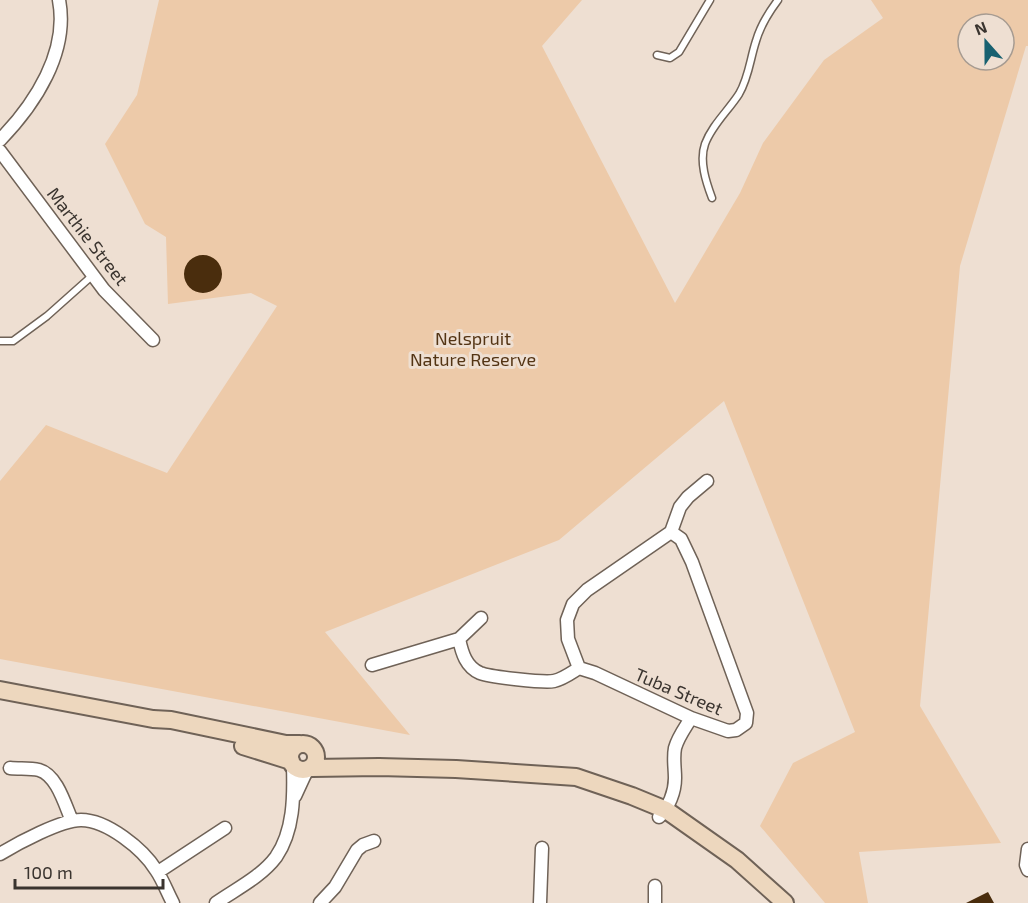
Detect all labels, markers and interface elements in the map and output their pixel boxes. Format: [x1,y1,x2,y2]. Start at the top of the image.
north arrow [956,12,1016,72]
text: N [972,17,989,38]
street label: Marthie Street [43,183,133,290]
park label: Nelspruit Nature Reserve [410,327,536,370]
street label: Tuba Street [632,663,726,719]
scale bar [15,852,164,890]
text: 100 m [24,861,73,883]

